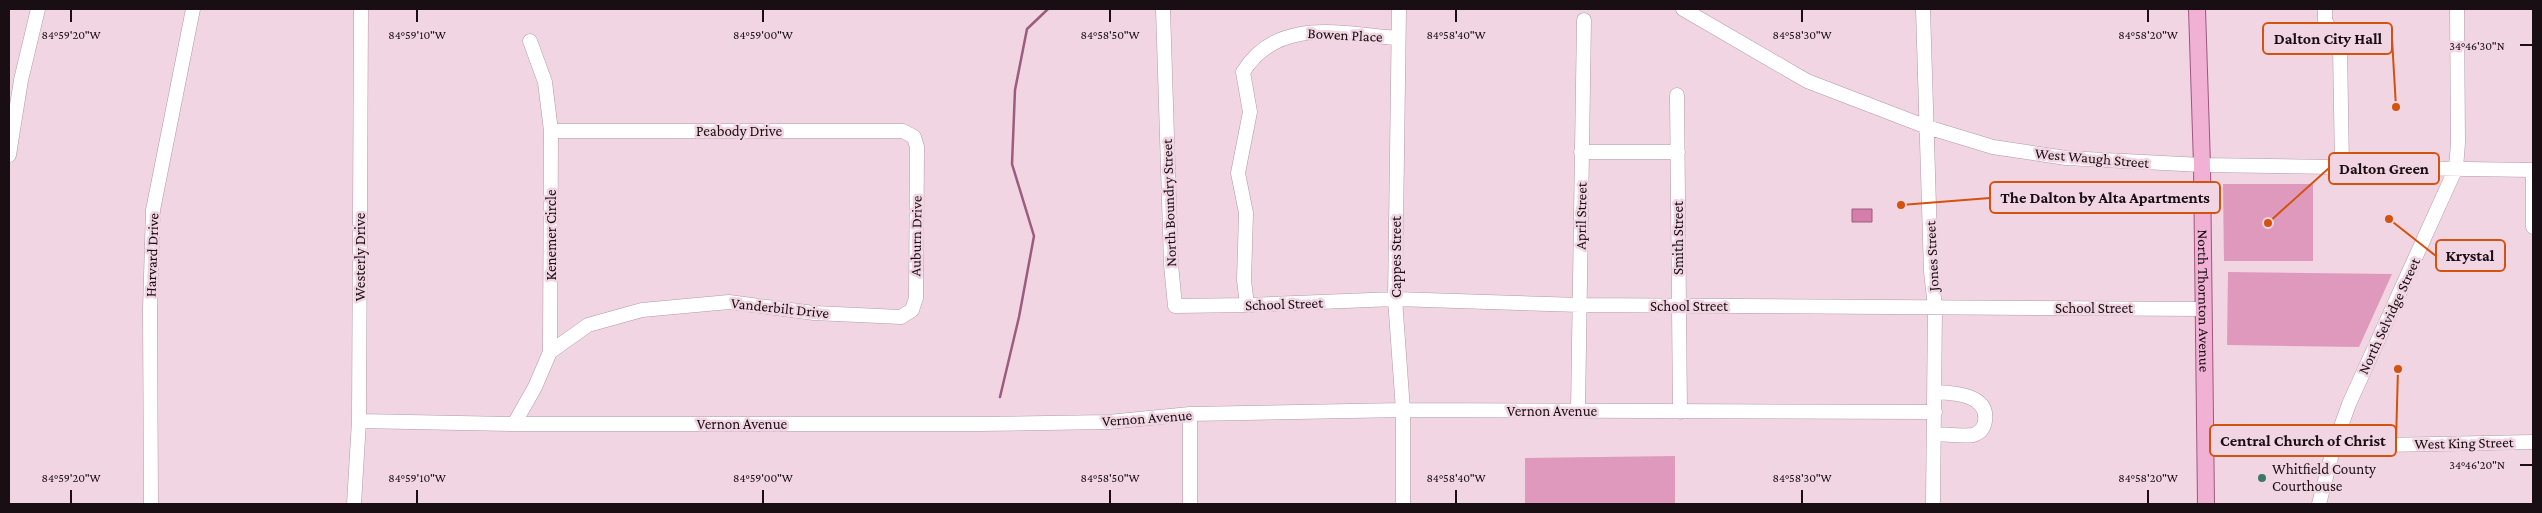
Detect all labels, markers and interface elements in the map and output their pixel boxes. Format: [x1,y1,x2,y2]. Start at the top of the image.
callout: Dalton City Hall [2263,23,2392,54]
street label: Bowen Place [1307,25,1383,45]
text: 84°59'20"W [42,28,100,42]
text: 84°59'10"W [388,28,446,42]
text: 84°59'00"W [733,28,793,42]
text: 84°58'50"W [1081,28,1139,42]
text: 84°58'40"W [1426,28,1486,42]
text: 84°58'30"W [1772,28,1832,42]
text: 84°58'20"W [2118,28,2178,42]
text: Dalton City Hall [2274,30,2383,47]
text: 34°46'30"N [2449,39,2505,53]
street label: Peabody Drive [696,123,782,140]
street label: North Boundry Street [1159,138,1180,267]
street label: West Waugh Street [2034,145,2151,172]
callout: Dalton Green [2329,153,2439,184]
text: Dalton Green [2339,160,2429,177]
street label: April Street [1572,181,1591,250]
callout: The Dalton by Alta Apartments [1990,182,2220,213]
street label: Kenemer Circle [543,189,559,280]
text: The Dalton by Alta Apartments [2000,189,2210,206]
street label: Auburn Drive [907,195,925,277]
street label: Smith Street [1670,200,1686,275]
street label: Harvard Drive [143,212,161,297]
street label: Westerly Drive [352,212,369,301]
street label: Cappes Street [1388,215,1405,298]
street label: Jones Street [1922,219,1943,294]
street label: North Thornton Avenue [2195,229,2212,373]
callout: Krystal [2436,240,2505,271]
text: Krystal [2445,247,2495,264]
street label: North Selvidge Street [2355,254,2424,377]
street label: Vanderbilt Drive [730,295,830,321]
street label: School Street [1245,295,1324,313]
street label: School Street [1650,298,1729,314]
street label: School Street [2055,300,2134,316]
street label: Vernon Avenue [1507,403,1598,419]
street label: Vernon Avenue [1101,407,1193,429]
street label: Vernon Avenue [697,416,788,432]
callout: Central Church of Christ [2210,425,2396,456]
text: Central Church of Christ [2220,432,2386,449]
street label: West King Street [2414,434,2515,453]
text: 34°46'20"N [2449,458,2505,472]
place label: Whitfield County Courthouse [2272,461,2376,494]
text: 84°59'20"W [42,471,100,485]
text: 84°59'10"W [388,471,446,485]
text: 84°59'00"W [733,471,793,485]
text: 84°58'50"W [1081,471,1139,485]
text: 84°58'40"W [1426,471,1486,485]
text: 84°58'30"W [1772,471,1832,485]
text: 84°58'20"W [2118,471,2178,485]
marker: Whitfield County Courthouse [2256,472,2268,484]

